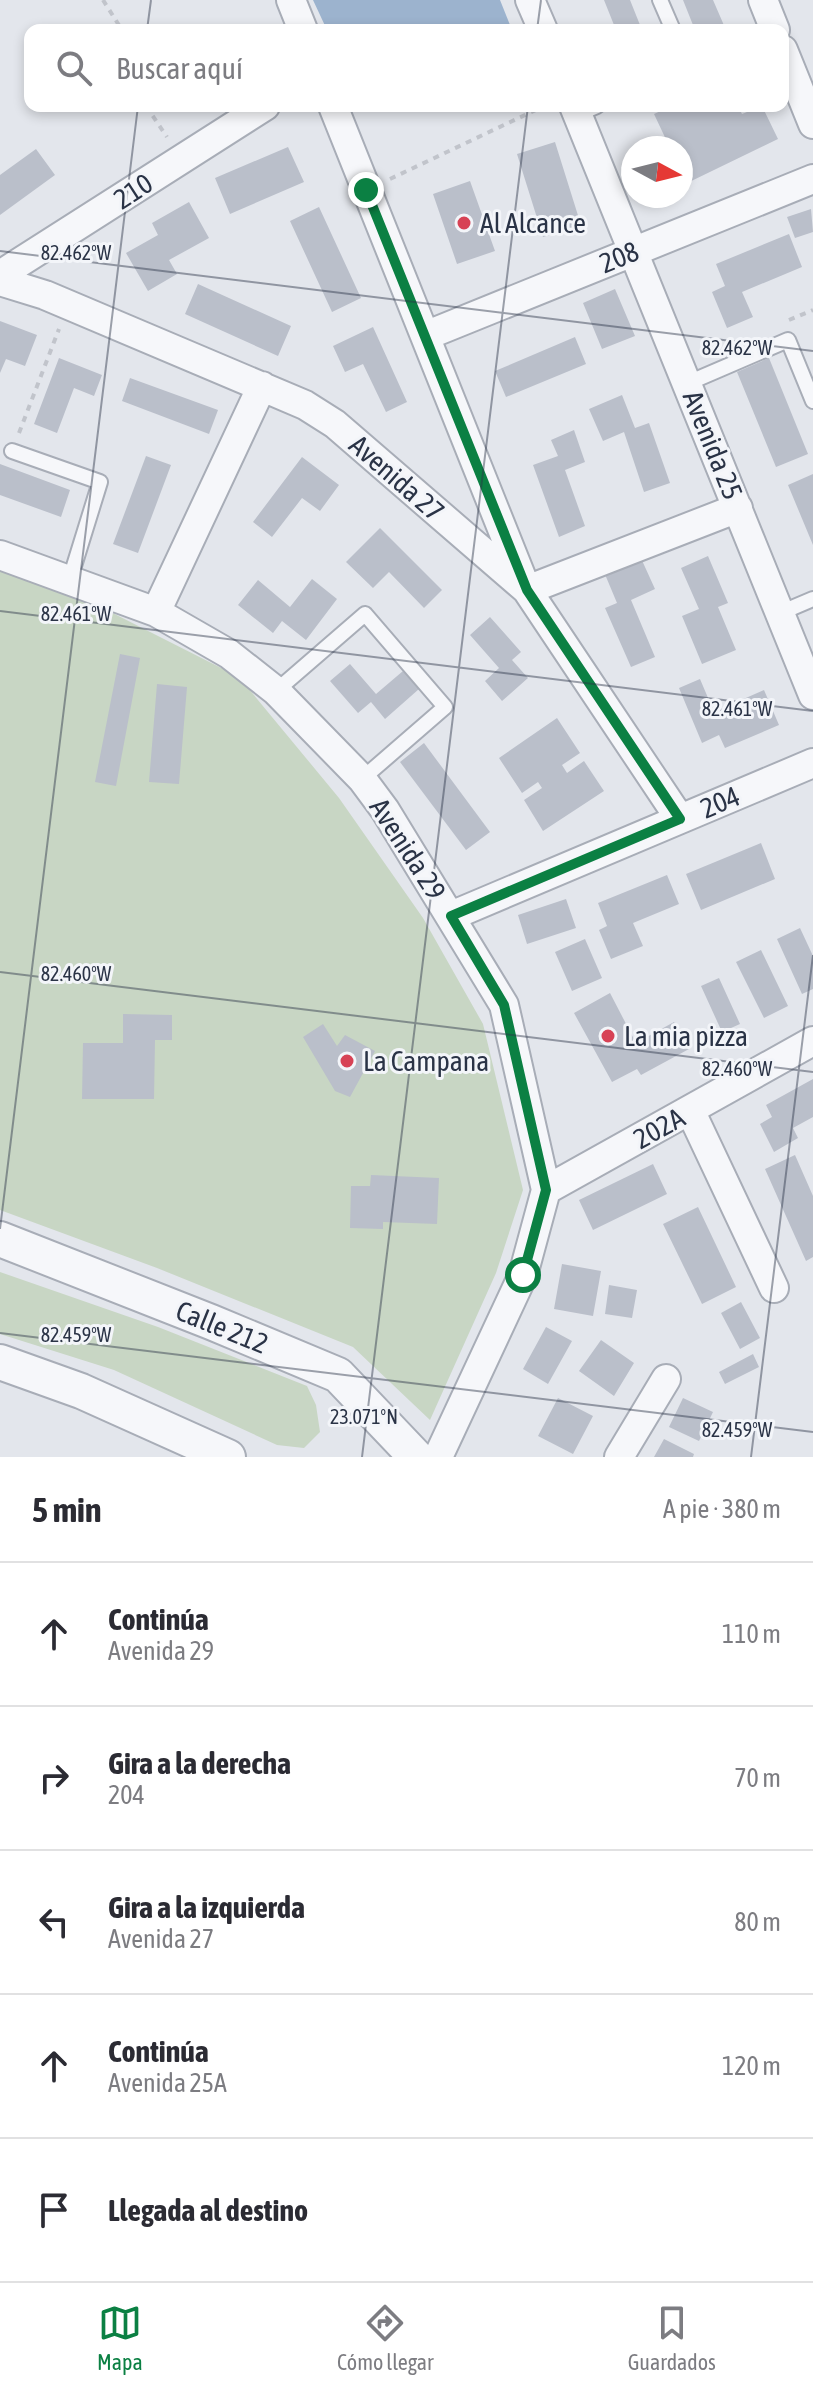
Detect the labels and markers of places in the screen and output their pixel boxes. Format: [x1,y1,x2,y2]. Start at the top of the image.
place label: Al Alcance [480,207,586,239]
marker: Al Alcance [455,214,473,232]
place label: La mia pizza [624,1020,748,1052]
marker: La mia pizza [599,1027,617,1045]
place label: La Campana [363,1045,489,1077]
marker: La Campana [338,1052,356,1070]

